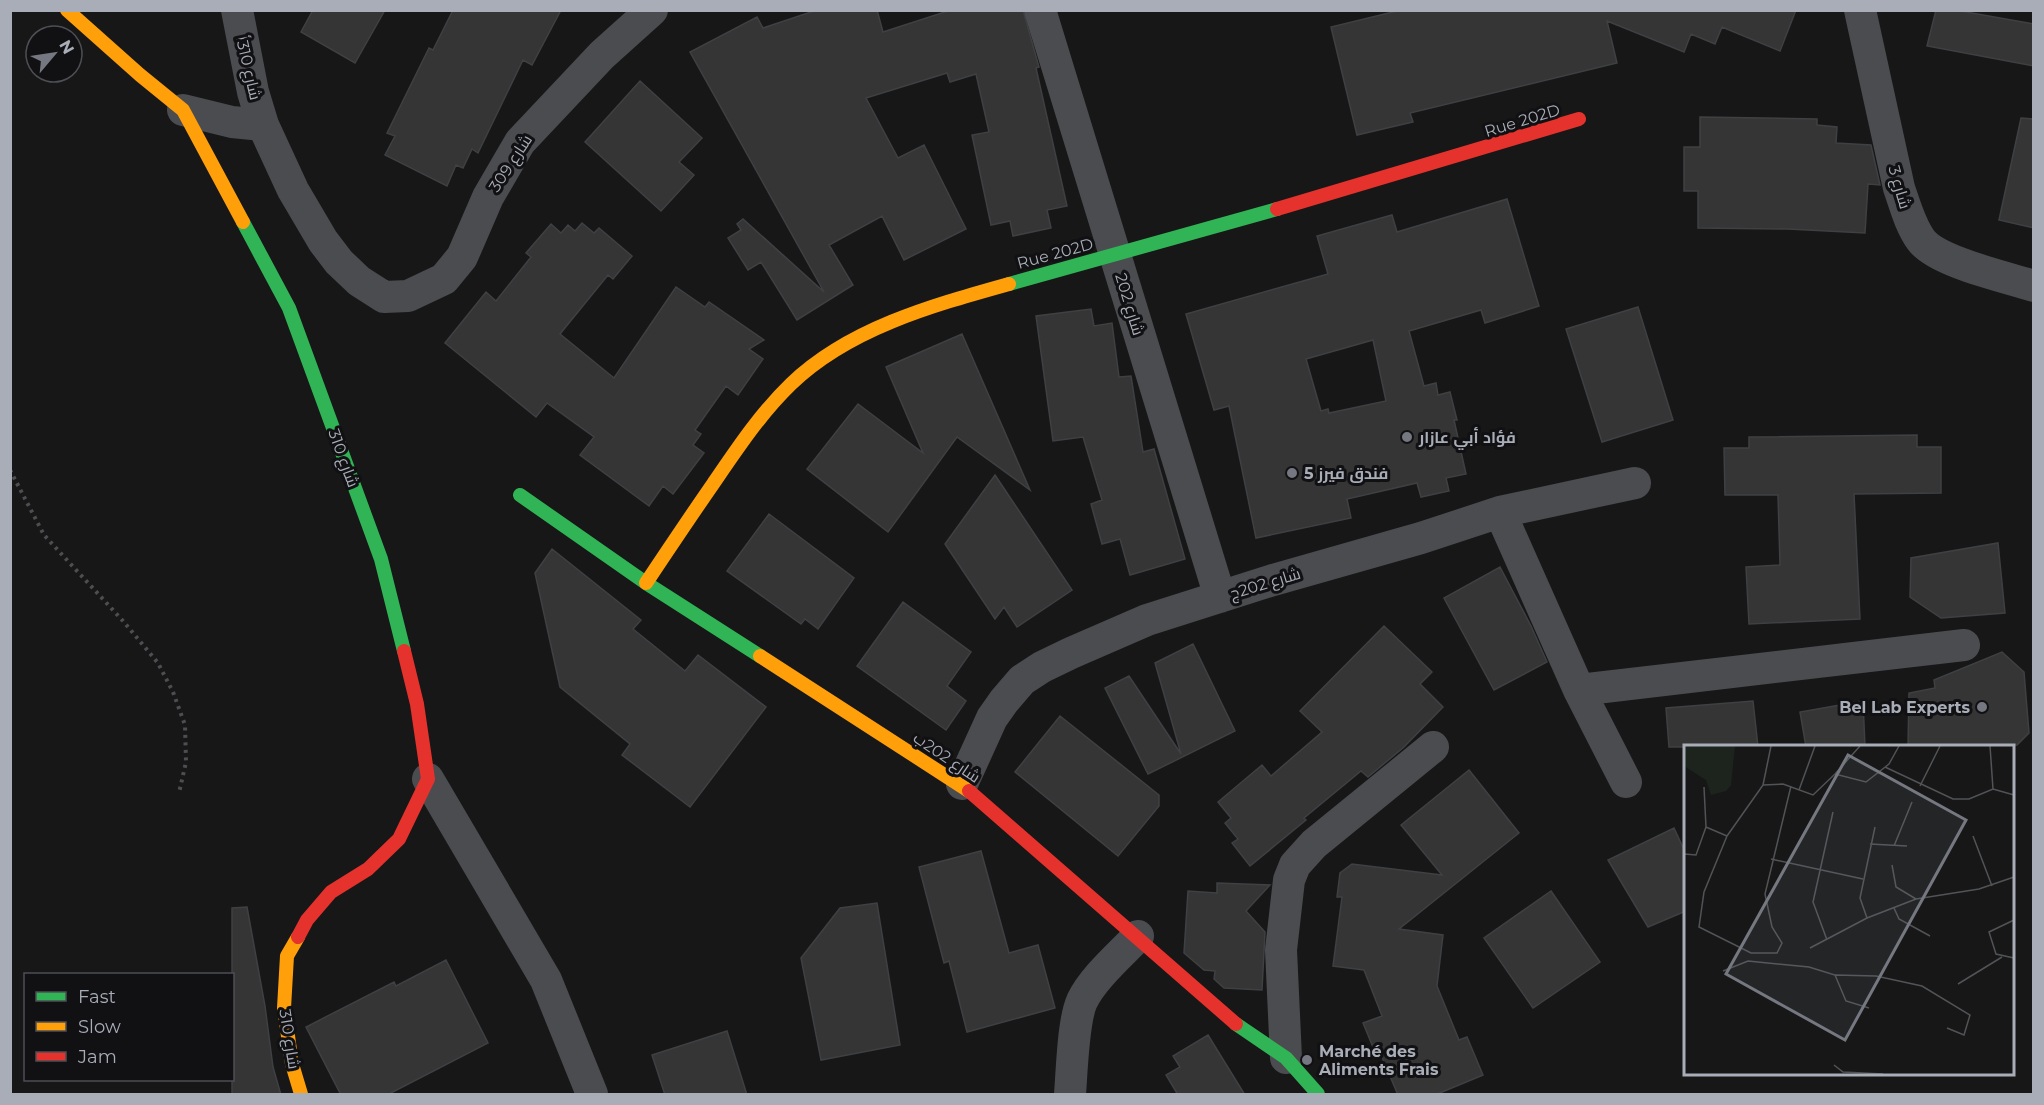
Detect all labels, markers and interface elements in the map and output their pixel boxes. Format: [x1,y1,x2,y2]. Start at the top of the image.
north arrow [24,24,84,84]
street label: شارع 310أ [230,34,265,102]
text: N [55,37,78,57]
street label: Rue 202D [1482,100,1562,141]
street label: شارع 309 [485,131,538,197]
street label: شارع 3 [1882,163,1915,212]
street label: Rue 202D [1015,234,1095,273]
street label: شارع 202 [1109,271,1148,338]
street label: شارع 310 [322,426,363,491]
place label: فؤاد أبي عازار [1418,427,1516,450]
marker: فؤاد أبي عازار [1400,430,1414,444]
place label: فندق فيرز 5 [1304,464,1388,483]
marker: فندق فيرز 5 [1285,466,1299,480]
street label: شارع 202ج [1227,564,1304,605]
place label: Bel Lab Experts [1839,698,1970,717]
marker: Bel Lab Experts [1975,700,1989,714]
street label: شارع 202ب [909,728,984,788]
inset map [1684,745,2014,1075]
legend [24,973,234,1081]
text: Fast [78,986,116,1008]
street label: شارع 310 [273,1008,304,1071]
text: Slow [78,1016,121,1038]
place label: Marché des Aliments Frais [1318,1042,1439,1079]
text: Jam [77,1046,117,1068]
marker: Marché des Aliments Frais [1300,1053,1314,1067]

